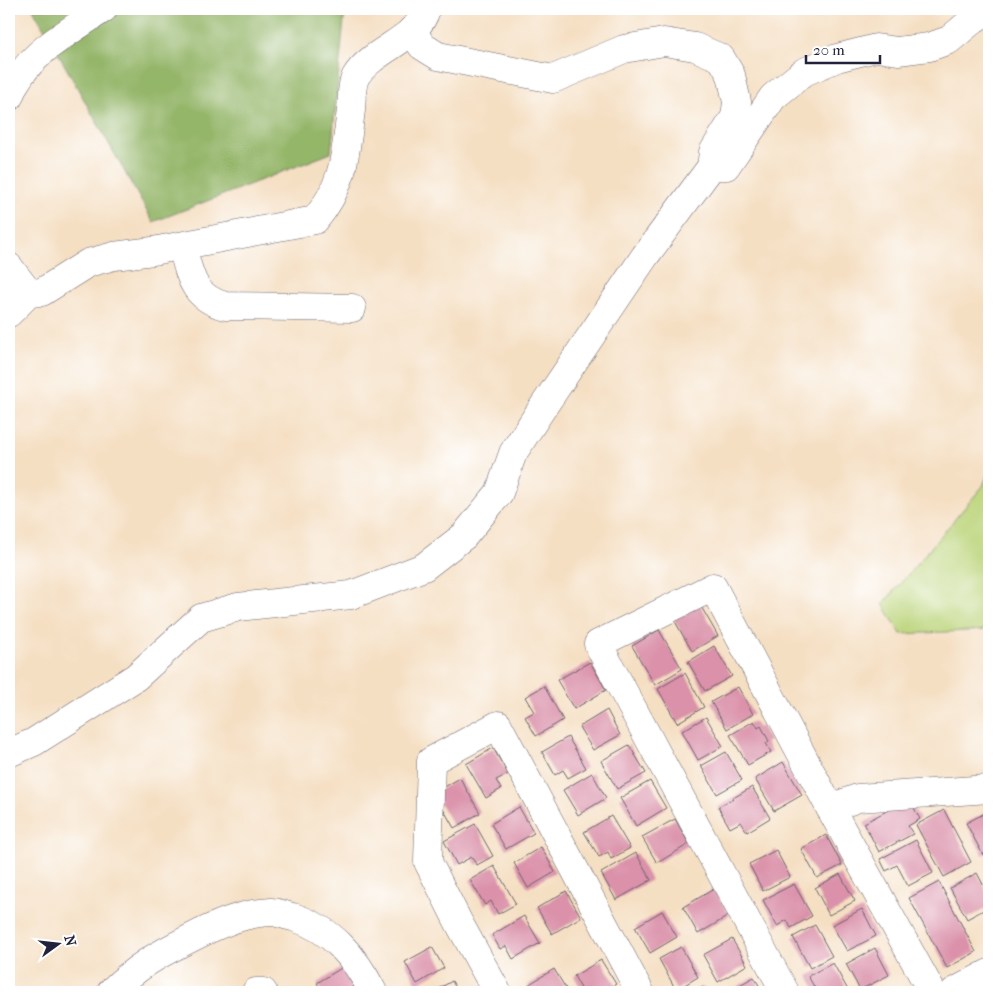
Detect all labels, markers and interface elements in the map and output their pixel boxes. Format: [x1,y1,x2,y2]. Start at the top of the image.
scale bar [806,32,879,64]
text: 20 m [813,41,845,59]
north arrow [32,918,82,968]
text: N [60,933,80,948]

